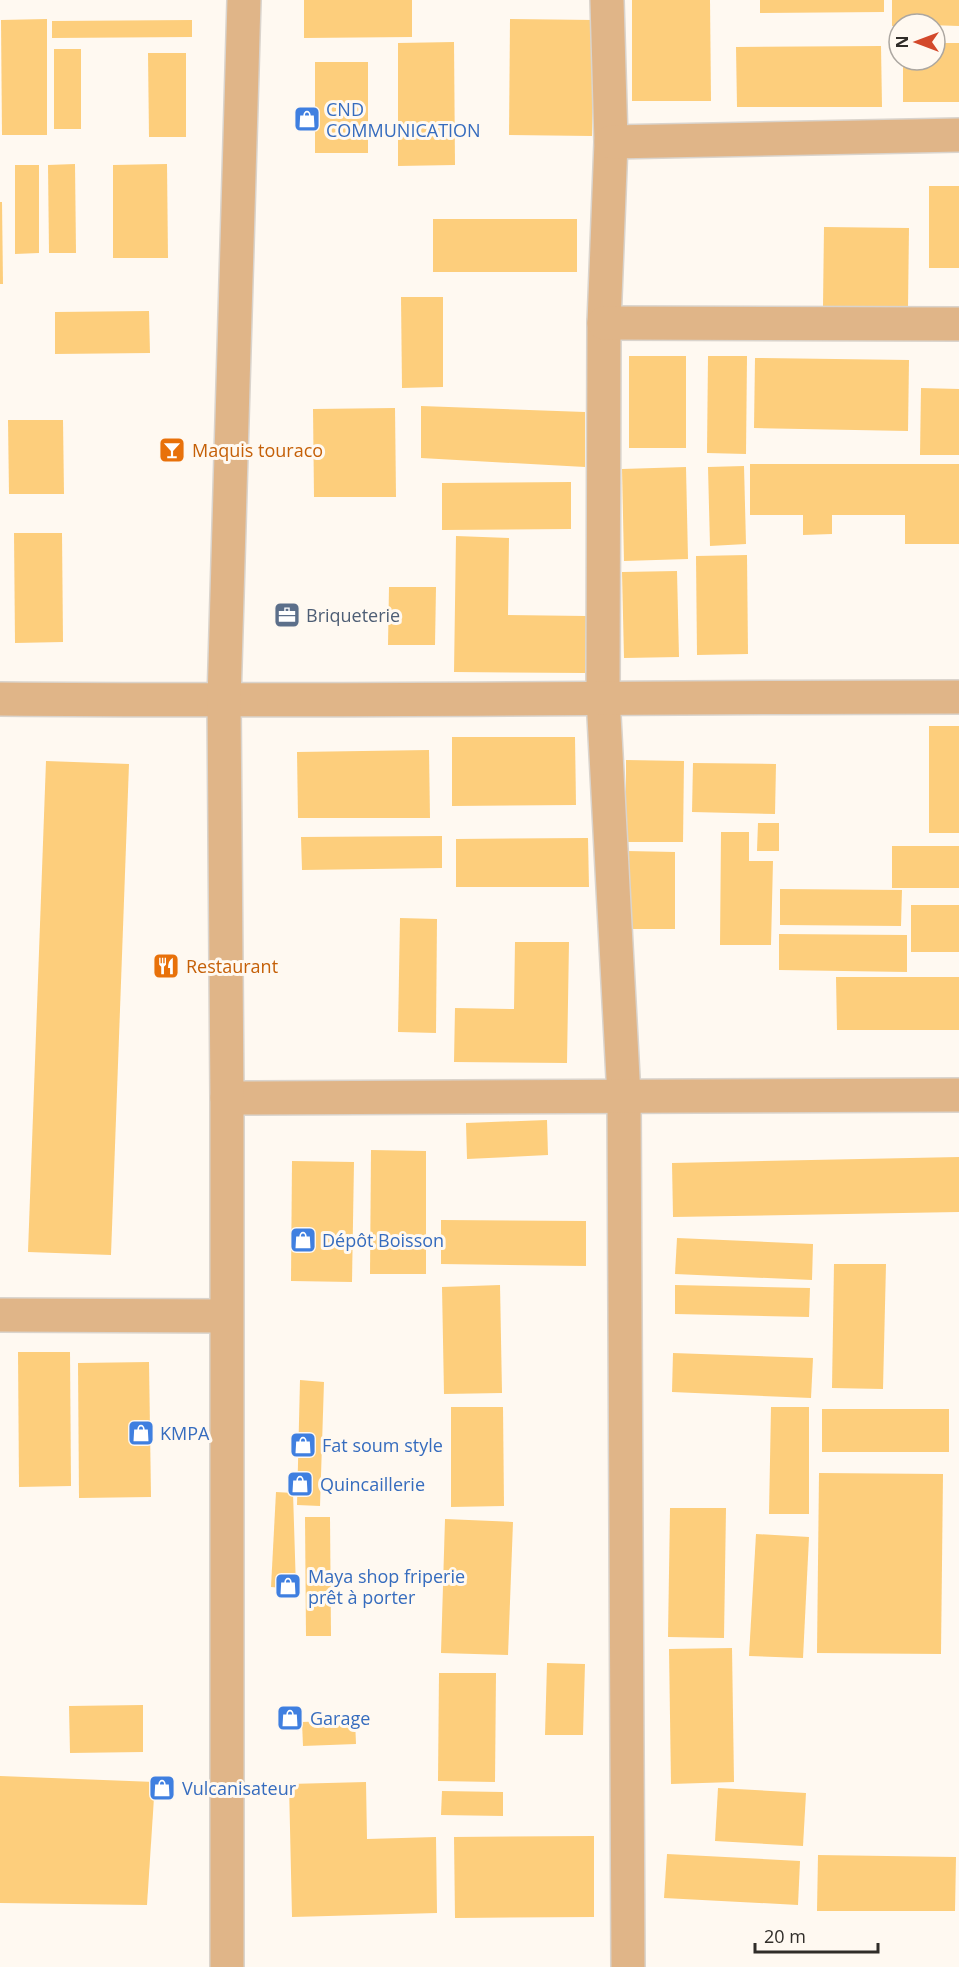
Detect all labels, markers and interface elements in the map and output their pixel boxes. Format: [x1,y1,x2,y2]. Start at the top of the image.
north arrow [887,12,947,72]
text: N [891,35,913,49]
place label: CND COMMUNICATION [326,97,481,142]
shop icon: CND COMMUNICATION [292,104,322,134]
bar icon: Maquis touraco [157,435,187,465]
place label: Maquis touraco [192,438,323,462]
office icon: Briqueterie [272,600,302,630]
place label: Briqueterie [306,603,400,627]
restaurant icon: Restaurant [151,951,181,981]
place label: Restaurant [186,954,278,978]
shop icon: Dépôt Boisson [288,1225,318,1255]
place label: Dépôt Boisson [322,1228,444,1252]
shop icon: KMPA [126,1418,156,1448]
place label: KMPA [160,1421,210,1445]
shop icon: Fat soum style [288,1430,318,1460]
place label: Fat soum style [322,1433,443,1457]
shop icon: Quincaillerie [285,1469,315,1499]
place label: Quincaillerie [320,1472,425,1496]
place label: Maya shop friperie prêt à porter [308,1564,465,1609]
shop icon: Maya shop friperie prêt à porter [273,1571,303,1601]
shop icon: Garage [275,1703,305,1733]
place label: Garage [310,1706,370,1730]
shop icon: Vulcanisateur [147,1773,177,1803]
place label: Vulcanisateur [182,1776,297,1800]
scale bar [755,1916,878,1954]
text: 20 m [764,1924,806,1948]

